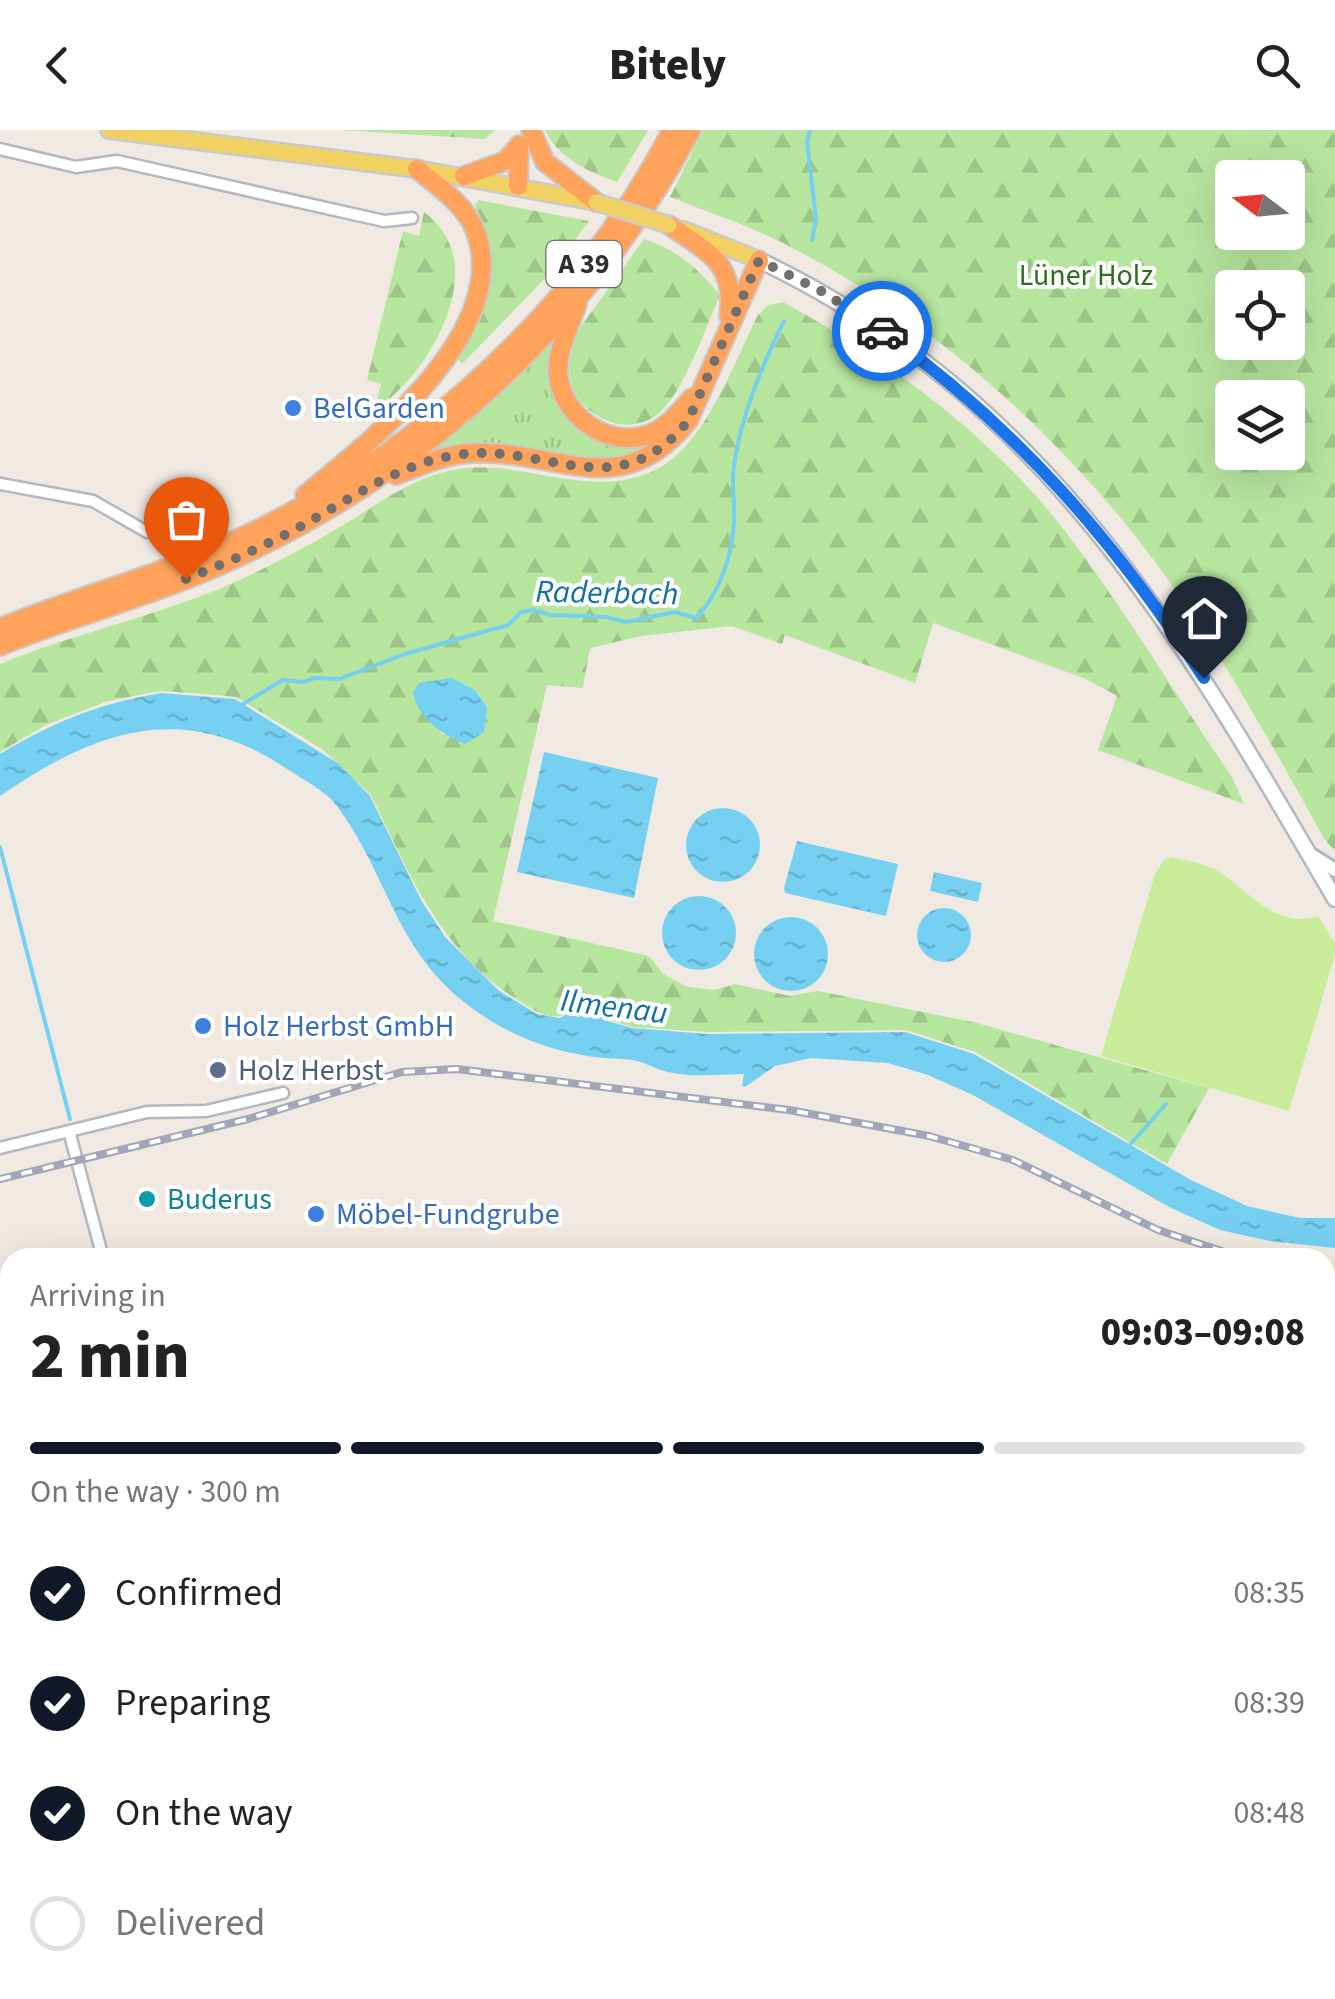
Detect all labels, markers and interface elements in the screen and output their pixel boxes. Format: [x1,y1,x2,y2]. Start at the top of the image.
text: Bitely [609,33,726,97]
icon: back [30,38,85,93]
icon: search [1250,38,1305,93]
north arrow [1215,160,1305,250]
map controls [1215,160,1305,470]
road number: A 39 [546,241,622,287]
park label: Lüner Holz [1019,254,1153,297]
button: locate [1215,270,1305,360]
courier [832,281,932,381]
icon: car [855,304,910,359]
button: layers [1215,380,1305,470]
place label: BelGarden [313,387,445,430]
marker: BelGarden [282,397,304,419]
pin [144,477,229,580]
icon: bag [159,492,214,547]
water label: Raderbach [535,569,679,617]
pin [1162,576,1247,679]
icon: home [1177,591,1232,646]
water label: Ilmenau [558,978,670,1036]
place label: Holz Herbst GmbH [223,1005,454,1048]
marker: Holz Herbst GmbH [192,1015,214,1037]
place label: Holz Herbst [238,1049,384,1092]
marker: Holz Herbst [207,1059,229,1081]
place label: Buderus [167,1178,272,1221]
marker: Buderus [136,1188,158,1210]
place label: Möbel-Fundgrube [336,1193,560,1236]
marker: Möbel-Fundgrube [305,1203,327,1225]
text: Arriving in [30,1273,166,1319]
text: 09:03–09:08 [1101,1306,1305,1360]
text: 2 min [30,1310,190,1403]
text: On the way · 300 m [30,1469,281,1515]
icon: check [30,1566,85,1621]
text: Confirmed [115,1566,283,1620]
text: 08:35 [1233,1570,1305,1616]
icon: check [30,1676,85,1731]
text: Preparing [115,1676,270,1730]
text: 08:39 [1233,1680,1305,1726]
icon: check [30,1786,85,1841]
text: On the way [115,1786,292,1840]
text: 08:48 [1233,1790,1305,1836]
text: Delivered [115,1896,265,1950]

